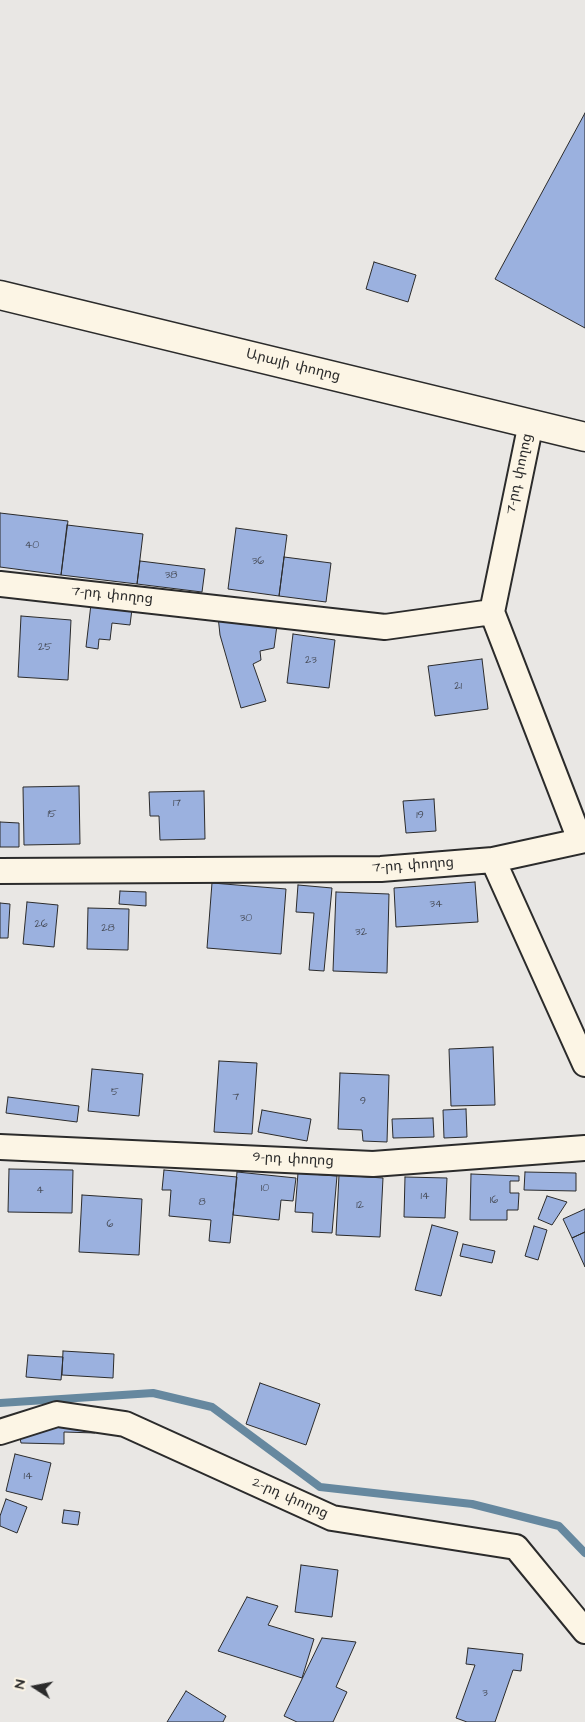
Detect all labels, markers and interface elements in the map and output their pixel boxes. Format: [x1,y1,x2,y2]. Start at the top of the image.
street label: Արայի փողոց [244,346,342,386]
street label: 7-րդ փողոց [503,432,537,516]
house number: 40 [25,539,39,553]
house number: 36 [252,555,264,569]
house number: 38 [165,569,177,583]
street label: 7-րդ փողոց [70,583,154,609]
house number: 25 [38,641,52,655]
house number: 23 [305,654,317,668]
house number: 21 [454,680,462,694]
house number: 17 [173,797,181,811]
house number: 15 [47,808,57,822]
house number: 19 [416,809,424,823]
street label: 7-րդ փողոց [371,855,455,877]
house number: 34 [429,898,443,912]
house number: 30 [240,912,252,926]
house number: 26 [34,918,48,932]
house number: 28 [101,922,115,936]
house number: 32 [355,926,367,940]
house number: 5 [111,1086,119,1100]
house number: 7 [233,1091,239,1105]
house number: 9 [360,1095,366,1109]
street label: 9-րդ փողոց [252,1149,334,1171]
house number: 10 [261,1182,269,1196]
house number: 4 [36,1184,44,1198]
house number: 14 [421,1190,429,1204]
house number: 16 [490,1194,498,1208]
house number: 8 [198,1196,206,1210]
house number: 12 [356,1199,364,1213]
house number: 6 [107,1218,113,1232]
house number: 14 [24,1470,32,1484]
street label: 2-րդ փողոց [249,1475,331,1523]
north arrow [10,1662,60,1712]
text: N [10,1678,31,1690]
house number: 3 [482,1687,488,1701]

